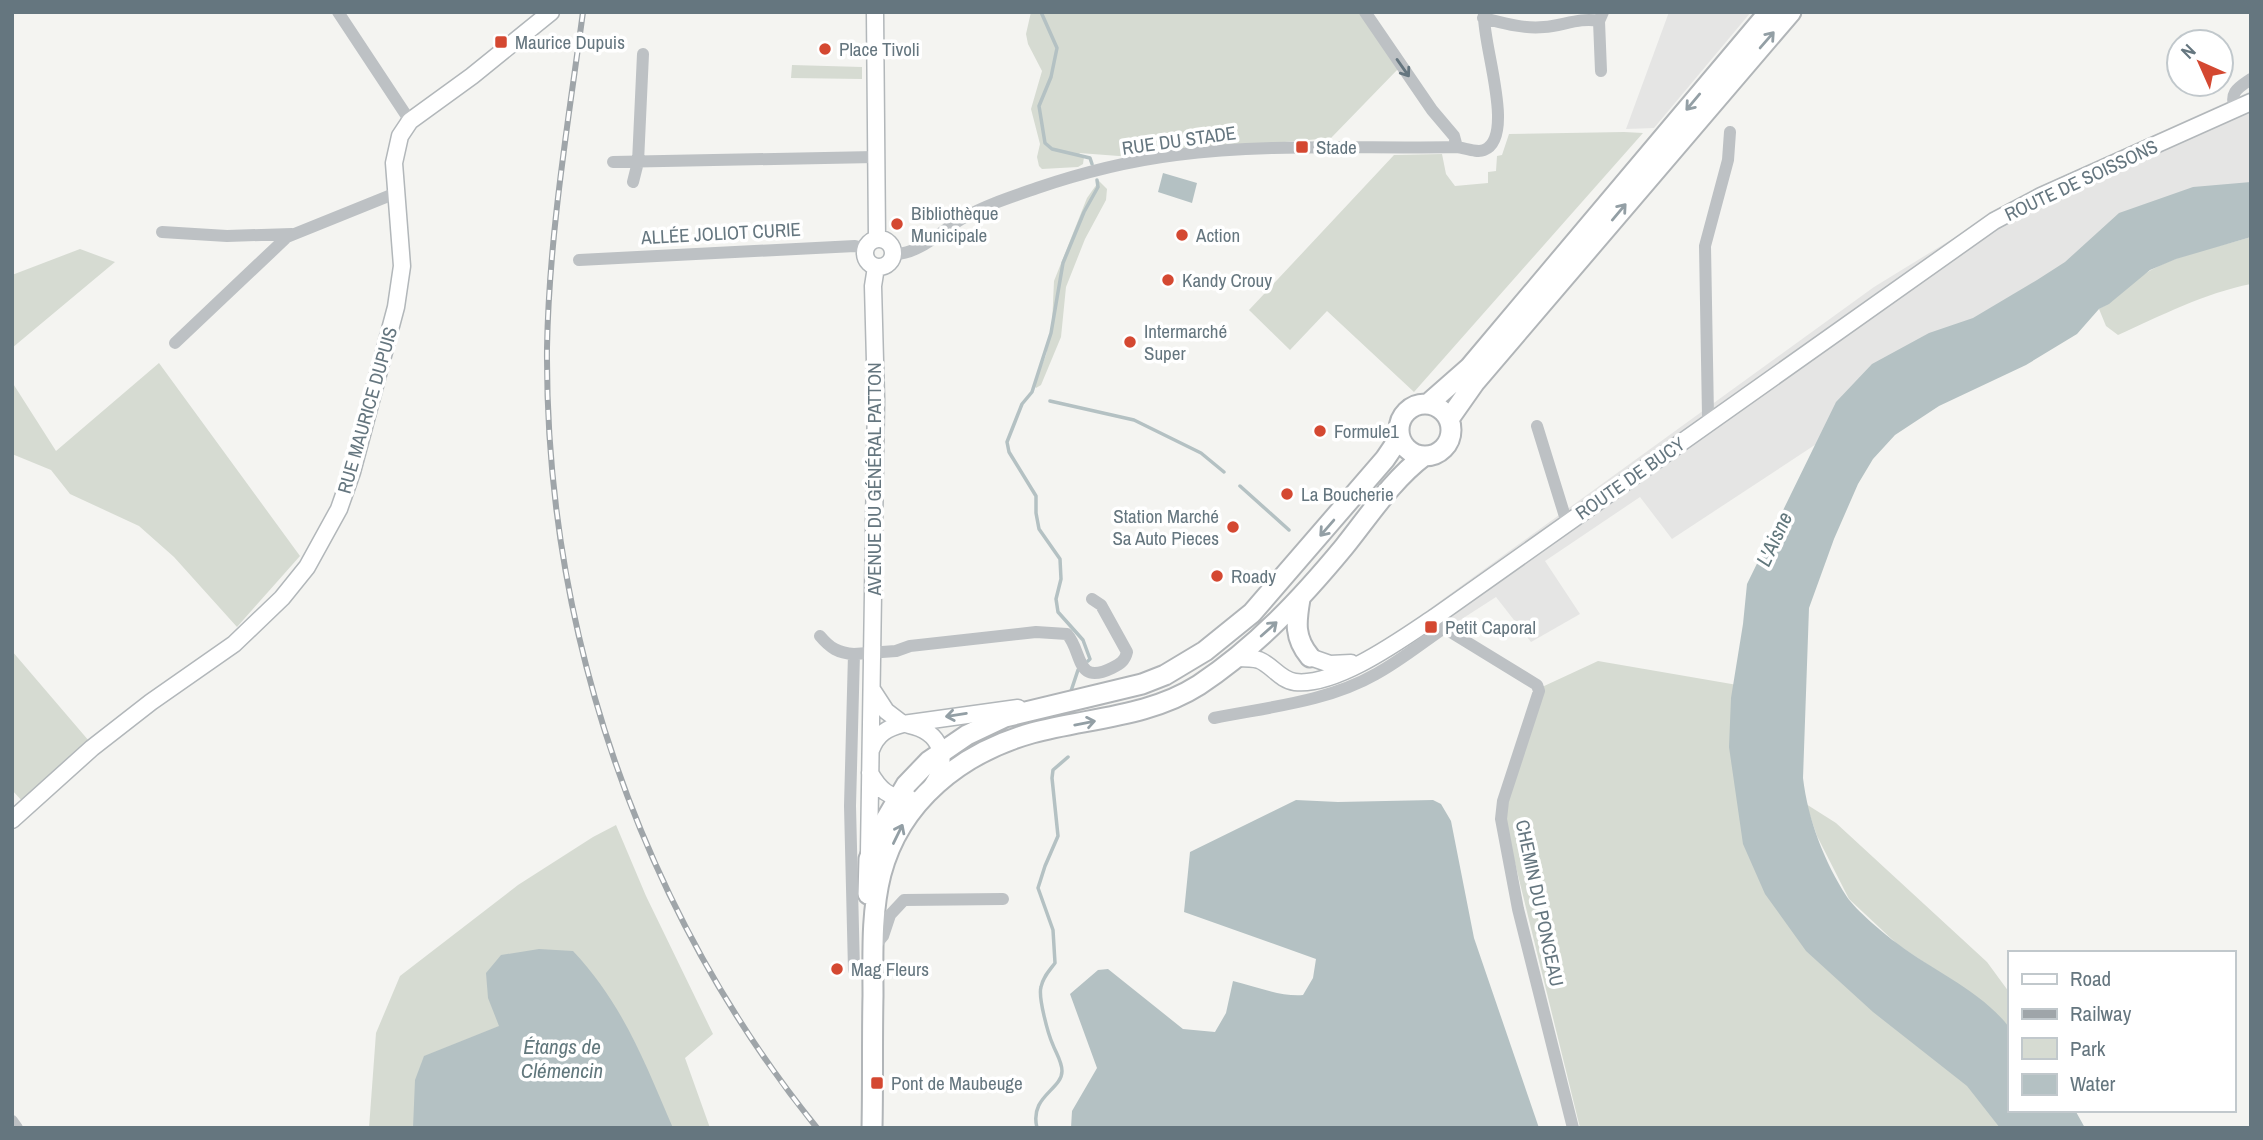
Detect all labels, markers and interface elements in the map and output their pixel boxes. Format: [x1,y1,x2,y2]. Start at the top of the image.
north arrow [2165,28,2235,98]
place label: Maurice Dupuis [515,29,625,55]
one-way arrow [1759,31,1775,49]
marker: Maurice Dupuis [493,34,509,50]
place label: Place Tivoli [839,36,920,62]
text: N [2175,38,2201,64]
marker: Place Tivoli [817,41,833,57]
one-way arrow [1396,58,1410,78]
one-way arrow [1685,92,1701,110]
street label: RUE DU STADE [1120,119,1238,161]
street label: ROUTE DE SOISSONS [2000,133,2162,227]
place label: Stade [1316,134,1357,160]
marker: Stade [1294,139,1310,155]
place label: Bibliothèque Municipale [911,200,999,248]
one-way arrow [1611,204,1627,222]
street label: ALLÉE JOLIOT CURIE [639,216,802,250]
marker: Bibliothèque Municipale [889,216,905,232]
place label: Action [1195,222,1240,248]
marker: Action [1174,227,1190,243]
place label: Kandy Crouy [1182,267,1272,293]
marker: Kandy Crouy [1160,272,1176,288]
place label: Intermarché Super [1144,318,1227,366]
street label: RUE MAURICE DUPUIS [331,324,403,496]
marker: Intermarché Super [1122,334,1138,350]
street label: AVENUE DU GÉNÉRAL PATTON [861,363,887,596]
place label: Formule1 [1334,418,1399,444]
marker: Formule1 [1312,423,1328,439]
street label: ROUTE DE BUCY [1570,430,1690,525]
place label: La Boucherie [1301,481,1394,507]
marker: La Boucherie [1279,486,1295,502]
place label: Station Marché Sa Auto Pieces [1112,503,1219,551]
water label: L'Aisne [1749,507,1799,571]
marker: Station Marché Sa Auto Pieces [1225,519,1241,535]
one-way arrow [1319,519,1335,537]
place label: Roady [1231,563,1276,589]
marker: Roady [1209,568,1225,584]
place label: Petit Caporal [1445,614,1536,640]
marker: Petit Caporal [1423,619,1439,635]
one-way arrow [1260,621,1278,637]
one-way arrow [945,709,968,722]
one-way arrow [1073,715,1096,729]
street label: CHEMIN DU PONCEAU [1510,817,1570,989]
one-way arrow [892,824,906,845]
legend [2008,951,2235,1112]
place label: Mag Fleurs [851,956,929,982]
marker: Mag Fleurs [829,961,845,977]
text: Road [2070,964,2111,993]
text: Railway [2070,999,2132,1028]
water label: Étangs de Clémencin [521,1032,603,1085]
text: Park [2070,1034,2106,1063]
text: Water [2070,1069,2116,1098]
place label: Pont de Maubeuge [891,1070,1023,1096]
marker: Pont de Maubeuge [869,1075,885,1091]

